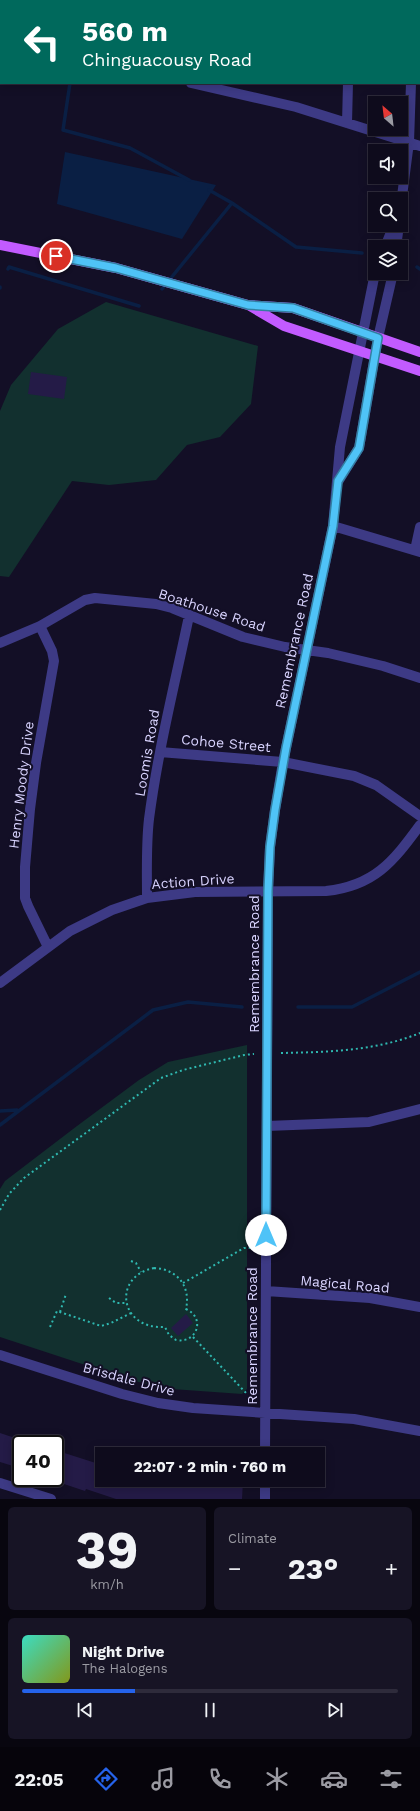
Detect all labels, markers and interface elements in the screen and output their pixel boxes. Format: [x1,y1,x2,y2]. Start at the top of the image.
text: 560 m [82,15,168,48]
icon: left [16,16,68,68]
text: Chinguacousy Road [82,49,252,70]
north arrow [368,96,408,136]
map controls [368,96,408,280]
button: sound [368,144,408,184]
button: search [368,192,408,232]
pin [39,239,73,273]
button: layers [368,240,408,280]
icon: arrive [45,245,67,267]
street label: Remembrance Road [272,572,316,710]
street label: Boathouse Road [157,585,267,635]
street label: Loomis Road [131,708,163,798]
street label: Henry Moody Drive [5,720,37,850]
street label: Cohoe Street [180,731,272,755]
street label: Action Drive [151,870,235,892]
street label: Remembrance Road [246,895,262,1033]
position arrow [245,1214,287,1256]
street label: Remembrance Road [244,1267,260,1405]
street label: Magical Road [300,1272,390,1296]
street label: Brisdale Drive [81,1359,177,1399]
speed limit sign: 40 [12,1435,64,1487]
text: 22:07 · 2 min · 760 m [134,1458,286,1476]
text: 39 [76,1520,138,1581]
text: Climate [228,1531,277,1546]
text: 23° [288,1551,338,1586]
text: − [228,1556,241,1581]
text: + [385,1556,398,1581]
text: km/h [90,1577,124,1592]
text: Night Drive [82,1643,165,1661]
text: The Halogens [82,1661,168,1676]
icon: previous [74,1699,96,1721]
icon: pause [199,1699,221,1721]
icon: next [324,1699,346,1721]
icon: directions [92,1765,120,1793]
icon: music [149,1765,177,1793]
icon: phone [206,1765,234,1793]
icon: climate [263,1765,291,1793]
icon: car [320,1765,348,1793]
icon: filters [377,1765,405,1793]
text: 22:05 [15,1769,63,1790]

